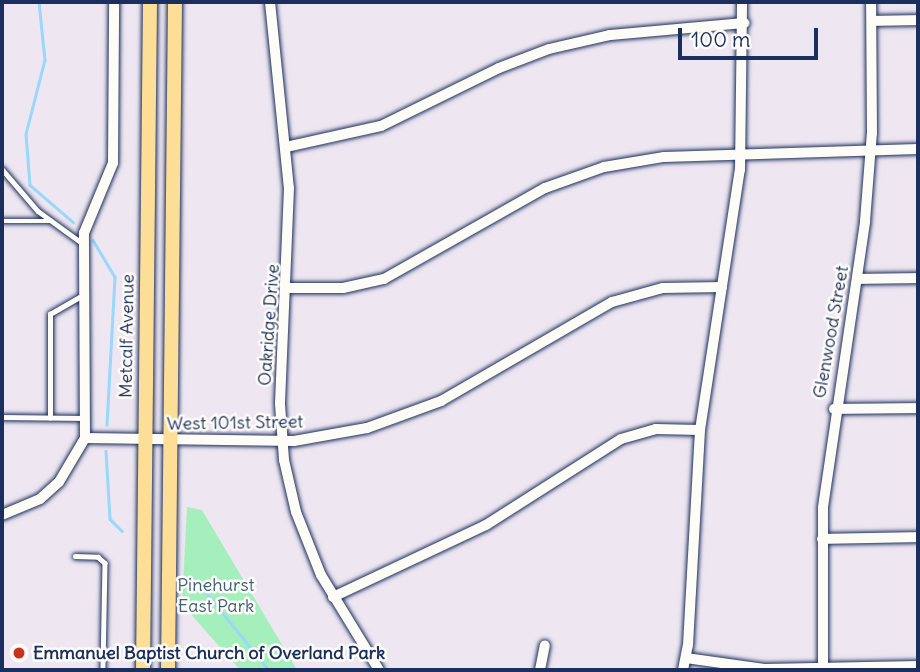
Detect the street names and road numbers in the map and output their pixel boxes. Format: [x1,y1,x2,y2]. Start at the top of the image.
street label: Oakridge Drive [254,263,284,387]
street label: Glenwood Street [809,264,853,400]
street label: Metcalf Avenue [115,274,139,398]
street label: West 101st Street [166,411,304,435]

